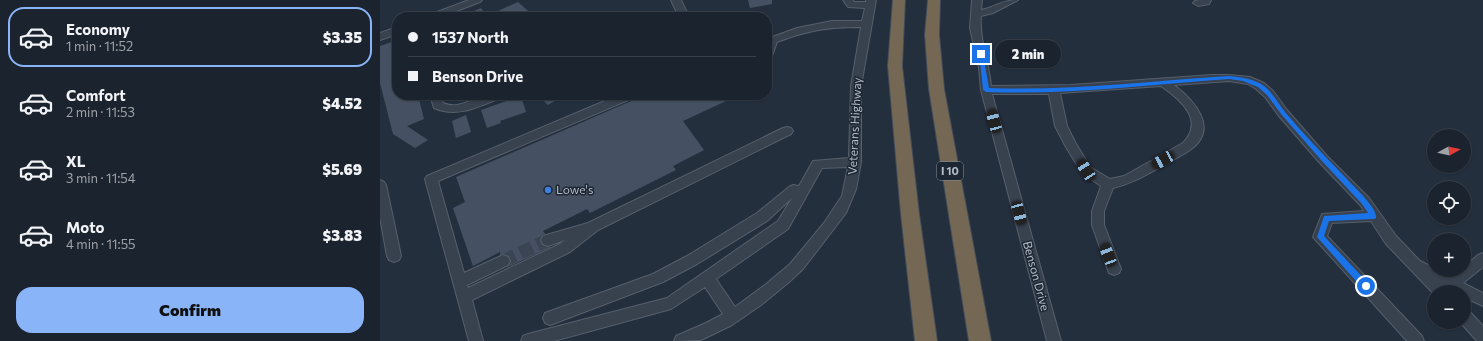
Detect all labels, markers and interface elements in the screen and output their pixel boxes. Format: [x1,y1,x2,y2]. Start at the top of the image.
icon: car [18,19,54,55]
text: Economy [66,20,130,38]
text: $3.35 [323,28,362,46]
text: 1537 North [432,28,509,46]
text: 1 min · 11:52 [66,38,133,54]
callout: 2 min [995,40,1061,68]
route end [972,45,990,63]
text: 2 min [1012,46,1044,62]
text: Benson Drive [432,67,523,85]
street label: Veterans Highway [844,77,864,175]
icon: car [18,85,54,121]
text: Comfort [66,86,126,104]
text: $4.52 [322,94,362,112]
text: 2 min · 11:53 [66,104,135,120]
car [985,108,1003,134]
north arrow [1427,129,1471,173]
map controls [1427,129,1471,329]
car [1150,149,1176,171]
icon: car [18,151,54,187]
text: XL [66,152,85,170]
car [1074,157,1098,183]
text: $5.69 [322,160,362,178]
road number: I 10 [937,162,963,180]
text: 3 min · 11:54 [66,170,136,186]
button: locate [1427,181,1471,225]
place label: Lowe's [556,182,593,196]
marker: Lowe's [543,185,553,195]
car [1010,200,1028,226]
icon: car [18,217,54,253]
text: Moto [66,218,105,236]
text: $3.83 [322,226,362,244]
button: + [1427,233,1471,277]
text: 4 min · 11:55 [66,236,136,252]
street label: Benson Drive [1021,239,1053,312]
car [1098,242,1118,268]
route start [1357,277,1375,295]
button: − [1427,285,1471,329]
button: Confirm [16,287,364,333]

